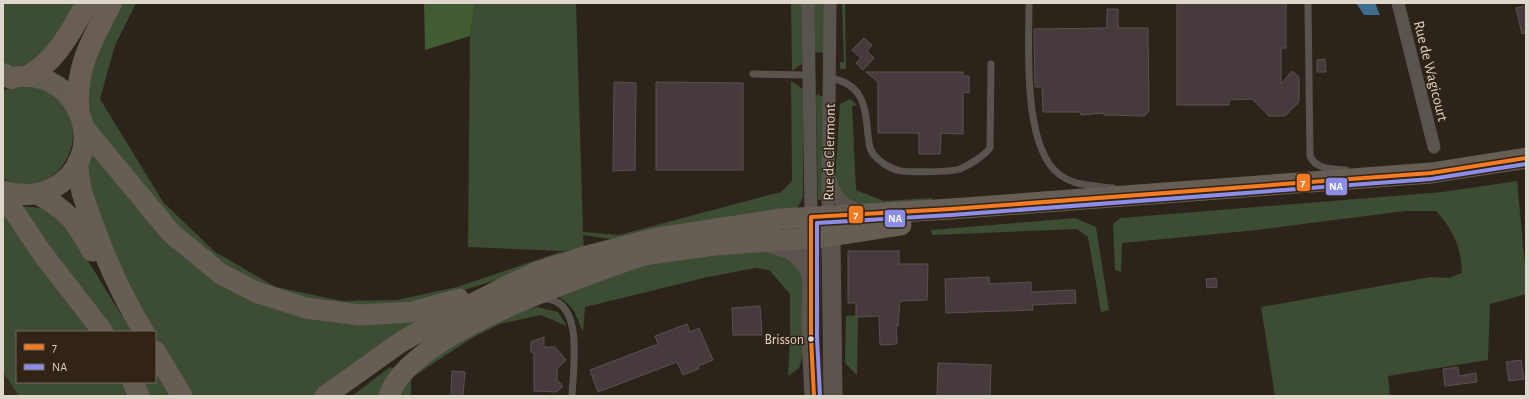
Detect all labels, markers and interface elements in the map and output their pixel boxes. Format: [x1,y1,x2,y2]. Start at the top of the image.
street label: Rue de Wagicourt [1411,19,1450,123]
street label: Rue de Clermont [821,103,838,201]
line badge: 7 [1296,173,1311,192]
text: 7 [1301,177,1306,188]
line badge: NA [1325,177,1348,196]
text: NA [1329,181,1344,192]
line badge: 7 [848,205,864,224]
text: 7 [854,209,859,220]
line badge: NA [884,209,906,228]
text: NA [888,213,903,224]
legend [16,331,156,383]
place label: Brisson [764,333,804,347]
marker: Brisson [806,334,816,344]
text: 7 [52,341,57,353]
text: NA [52,361,67,373]

